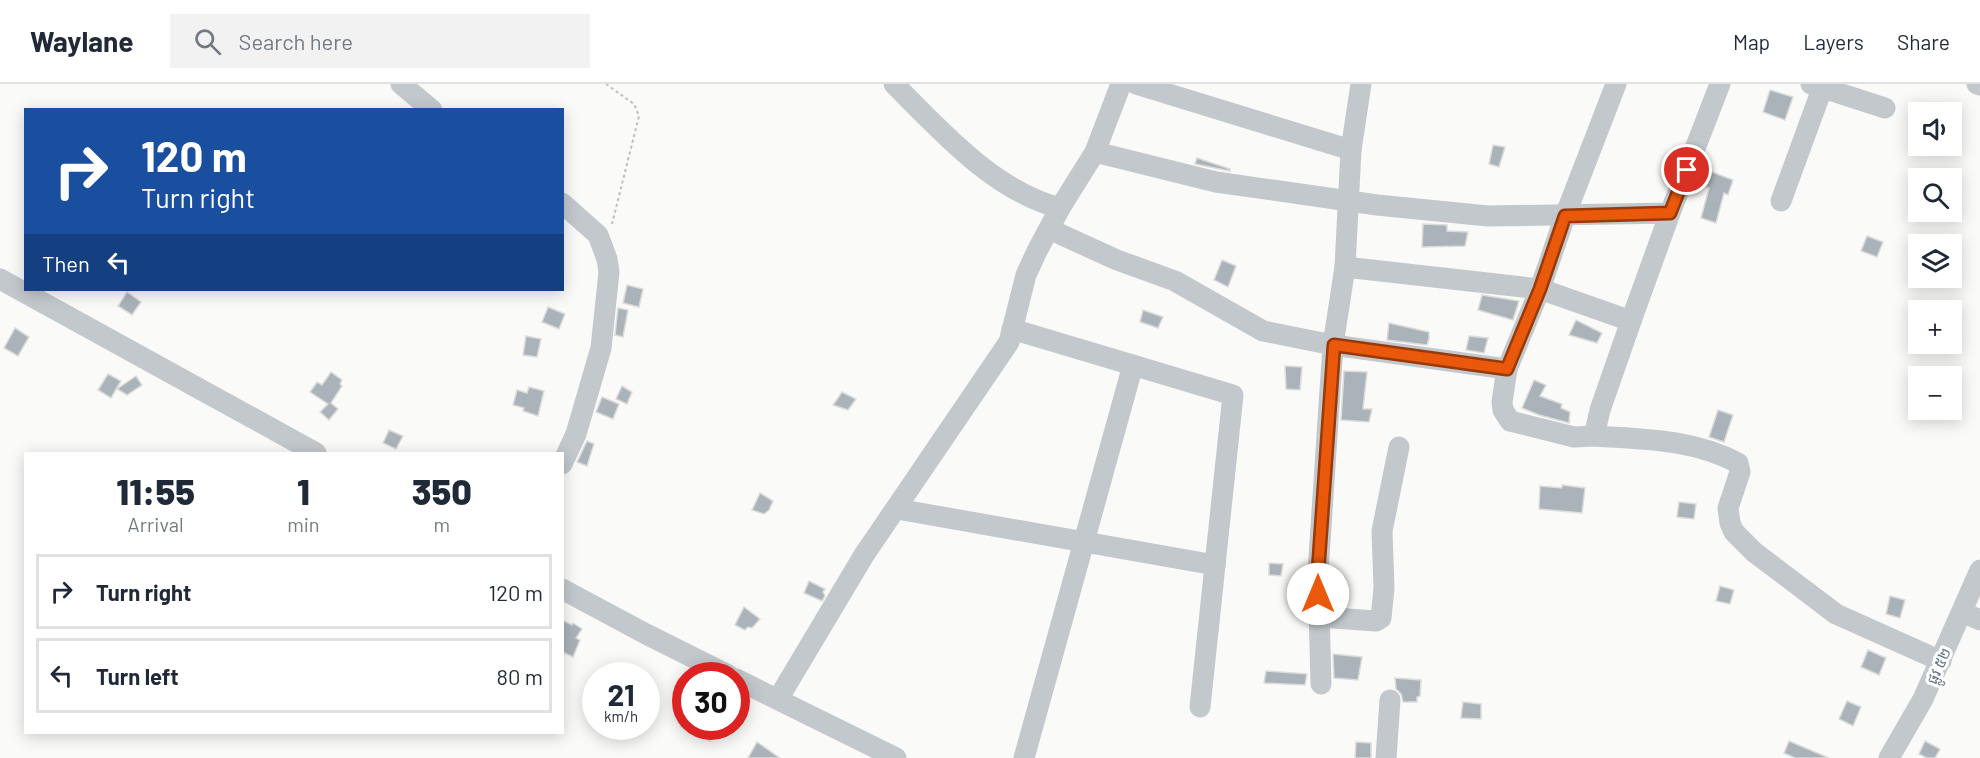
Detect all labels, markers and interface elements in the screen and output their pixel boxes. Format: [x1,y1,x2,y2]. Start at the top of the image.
search box [170,14,590,68]
text: Waylane [30,24,134,58]
icon: search [191,25,224,58]
text: Search here [239,28,353,54]
text: Map [1733,29,1770,54]
text: Layers [1803,29,1864,54]
text: Share [1897,29,1950,54]
map controls [1908,102,1962,420]
button: sound [1908,102,1962,156]
text: 120 m [141,130,247,180]
icon: right [42,132,120,210]
pin [1661,144,1712,195]
icon: arrive [1670,153,1703,186]
button: search [1908,168,1962,222]
text: Turn right [141,181,255,213]
button: layers [1908,234,1962,288]
icon: left [102,246,135,279]
text: Then [42,250,90,276]
button: + [1908,300,1962,354]
button: − [1908,366,1962,420]
text: 11:55 [116,469,195,512]
text: 1 [297,469,310,512]
text: 350 [412,469,472,512]
text: Arrival [128,512,184,536]
text: min [287,512,320,536]
text: m [434,512,450,536]
position arrow [1286,562,1350,626]
icon: right [45,575,78,608]
text: Turn right [96,579,191,605]
text: 120 m [488,579,543,605]
street label: ផ្លូវ ៥២ [1922,644,1959,689]
icon: left [45,659,78,692]
speed limit sign: 30 [672,662,750,740]
text: Turn left [96,663,179,689]
text: 80 m [497,663,543,689]
text: 21 [607,676,635,712]
text: km/h [604,707,638,725]

